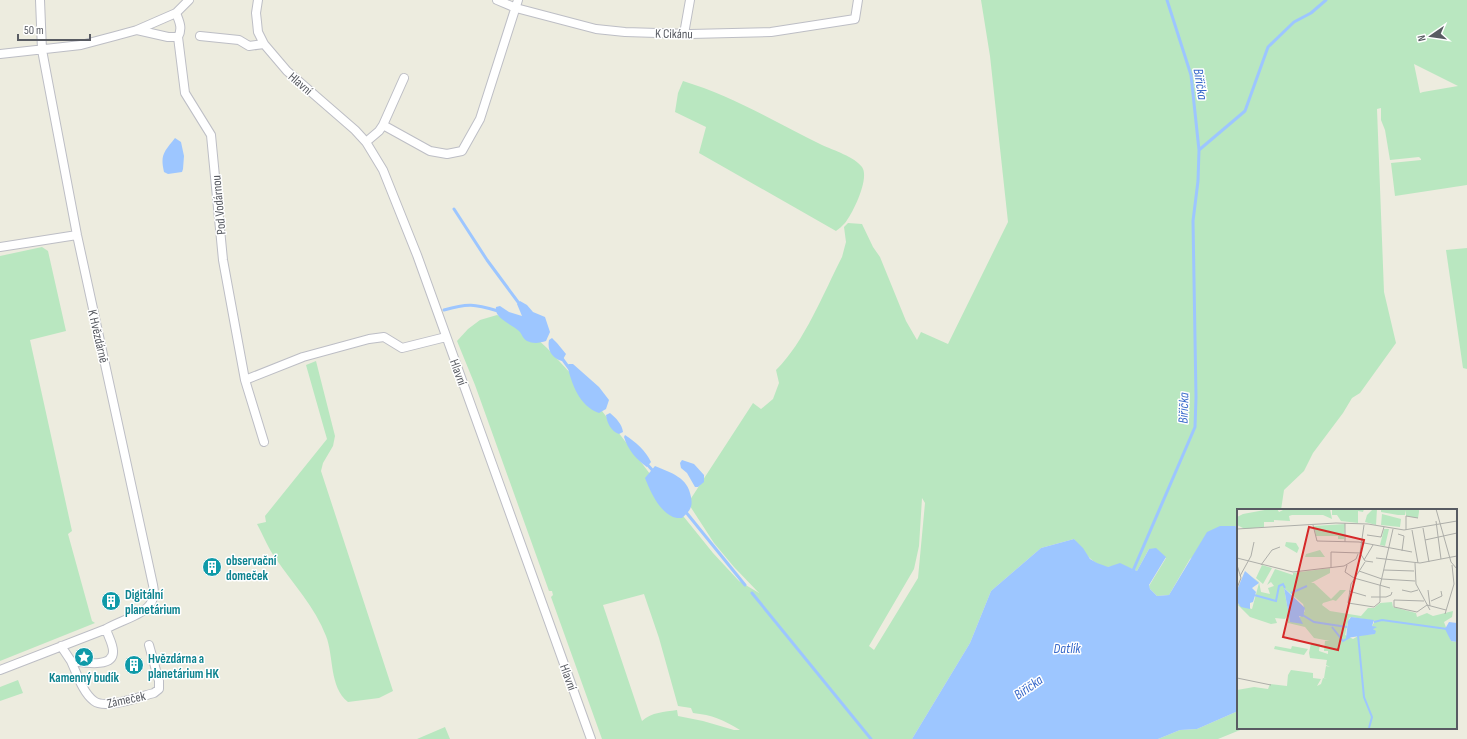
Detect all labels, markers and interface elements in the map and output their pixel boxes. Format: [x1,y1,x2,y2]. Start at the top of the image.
scale bar [18,16,90,42]
north arrow [1411,16,1451,56]
text: 50 m [24,23,44,38]
street label: K Cikánu [655,26,693,42]
text: N [1415,34,1429,42]
water label: Biřička [1190,67,1211,101]
street label: Hlavní [285,69,316,99]
street label: Pod Vodárnou [208,174,230,235]
street label: K Hvězdárně [84,308,112,364]
street label: Hlavní [446,357,470,388]
water label: Biřička [1174,392,1193,424]
inset map [1237,509,1457,729]
place label: observační domeček [226,553,277,584]
building icon: observační domeček [201,556,223,578]
place label: Digitální planetárium [125,587,181,618]
building icon: Digitální planetárium [100,590,122,612]
water label: Datlík [1054,640,1081,657]
place icon: Kamenný budík [73,646,95,668]
place label: Hvězdárna a planetárium HK [148,651,219,682]
building icon: Hvězdárna a planetárium HK [123,654,145,676]
street label: Hlavní [556,662,580,693]
place label: Kamenný budík [49,670,119,686]
water label: Biřička [1011,671,1046,703]
street label: Zámeček [105,688,147,712]

